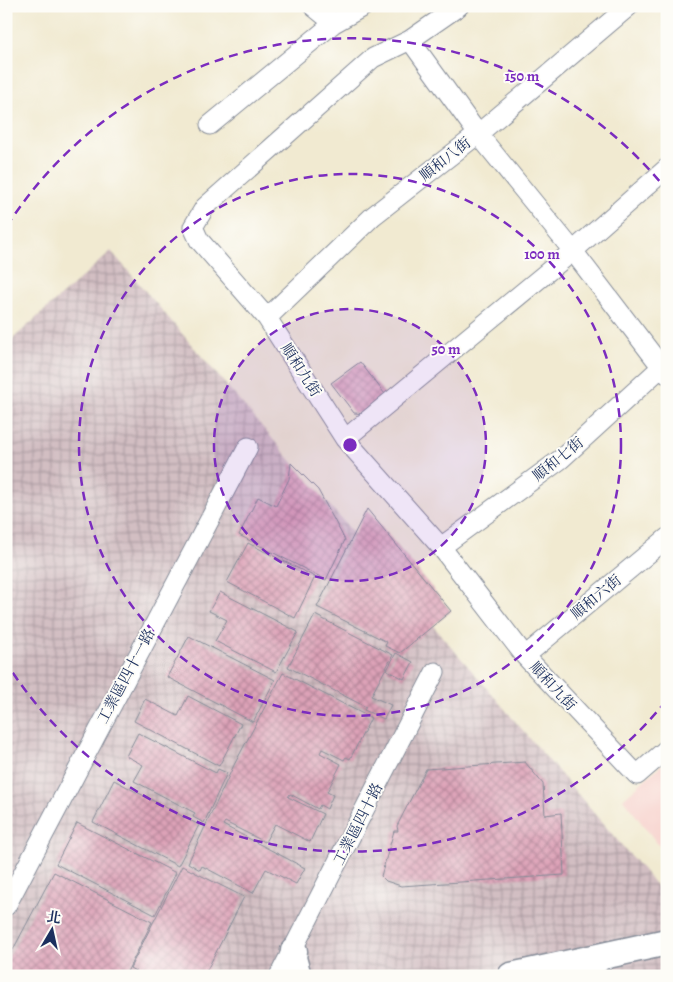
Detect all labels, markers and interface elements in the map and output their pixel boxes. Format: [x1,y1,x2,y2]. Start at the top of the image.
text: 150 m [505,66,540,86]
street label: 順和八街 [415,133,475,185]
text: 100 m [524,244,560,264]
street label: 順和九街 [276,339,326,401]
text: 50 m [431,339,461,359]
street label: 順和七街 [528,432,588,486]
centre of rings [341,436,359,454]
street label: 順和六街 [567,570,625,624]
street label: 工業區四十一路 [93,625,159,727]
street label: 順和九街 [525,657,581,715]
street label: 工業區四十路 [329,779,387,869]
north arrow [28,904,78,954]
text: 北 [46,907,62,928]

